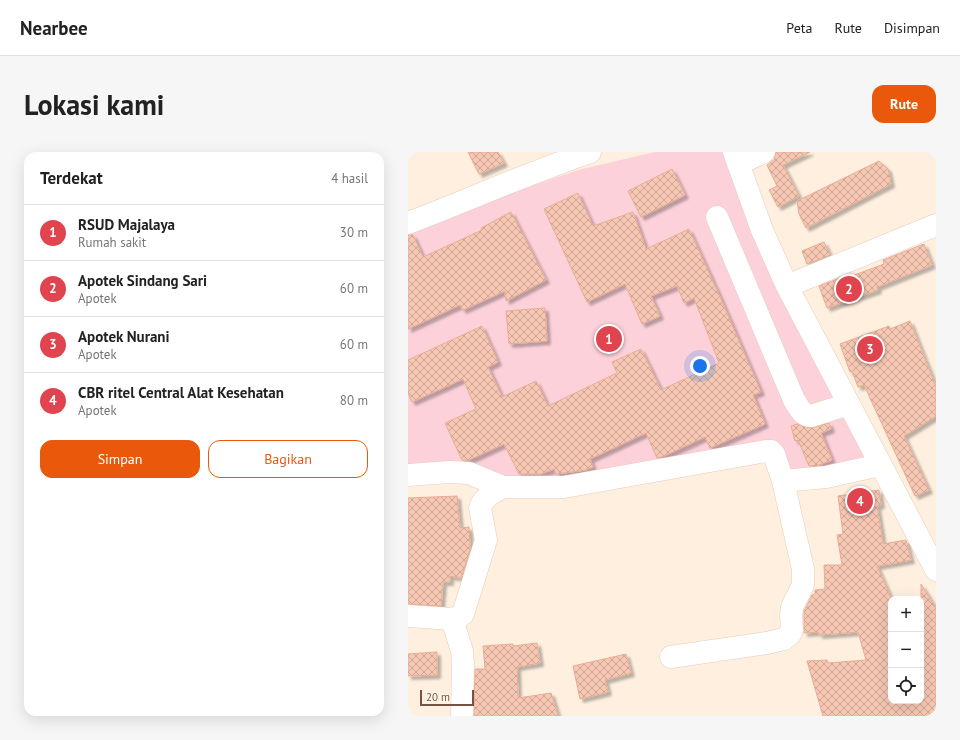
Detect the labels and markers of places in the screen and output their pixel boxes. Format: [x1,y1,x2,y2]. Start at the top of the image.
pin: 2 [836,274,862,304]
pin: 1 [596,324,622,354]
pin: 3 [857,334,883,364]
pin: 4 [847,486,873,516]

